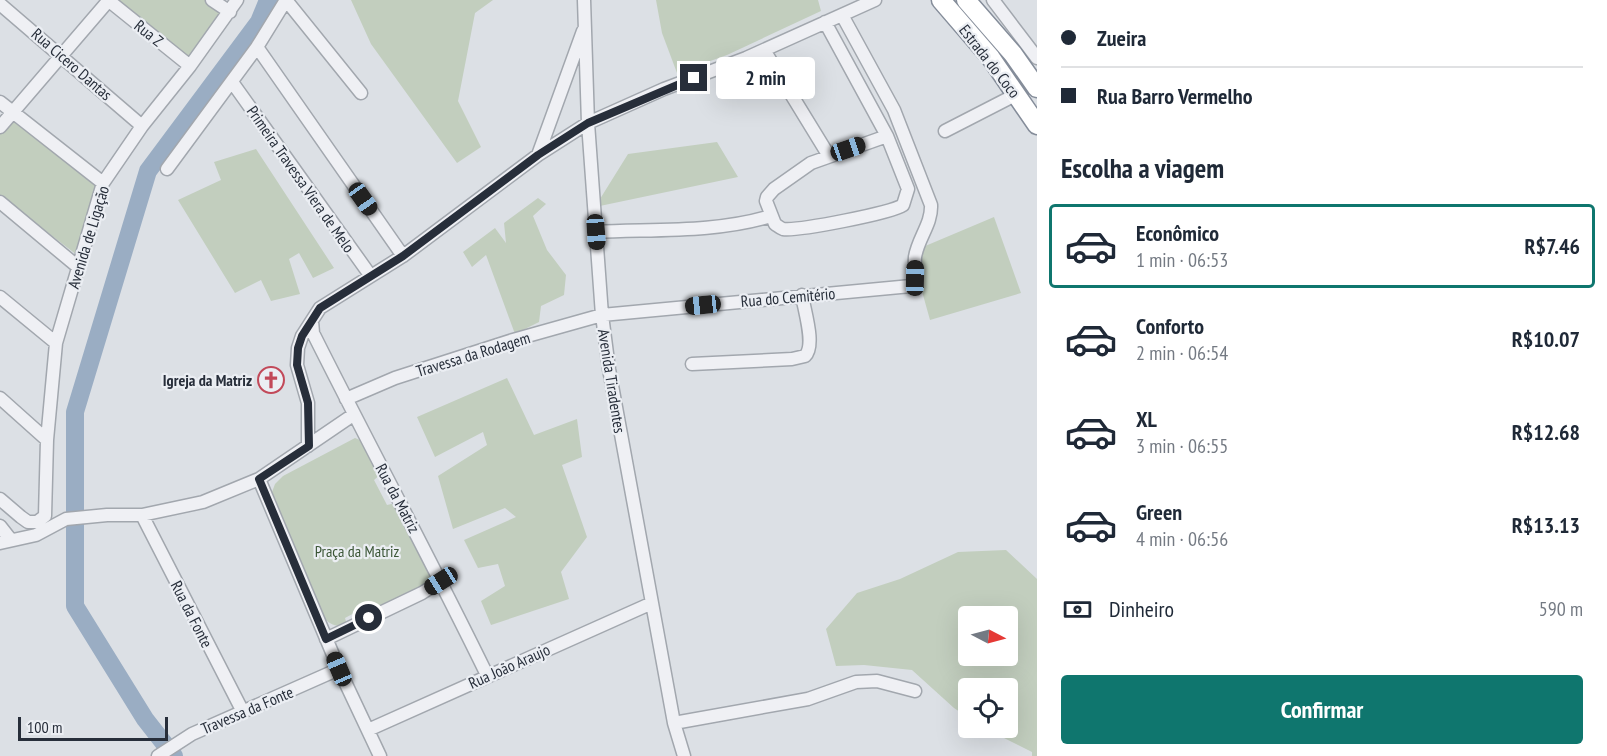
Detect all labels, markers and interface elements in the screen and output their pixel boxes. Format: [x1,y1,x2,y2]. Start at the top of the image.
street label: Rua Z [131,15,167,51]
street label: Estrada do Coco [955,20,1025,102]
street label: Rua Cicero Dantas [28,24,116,104]
text: Zueira [1097,24,1146,52]
callout: 2 min [715,57,814,99]
route end [680,64,707,91]
text: 2 min [745,65,786,91]
text: Rua Barro Vermelho [1097,82,1253,110]
street label: Primeira Travessa Viera de Melo [243,102,359,256]
car [828,135,868,163]
text: Escolha a viagem [1061,151,1224,185]
car [345,179,381,219]
street label: Avenida de Ligação [63,183,113,291]
car [586,213,606,251]
icon: car [1064,219,1118,273]
text: Econômico [1136,219,1219,247]
text: R$7.46 [1524,232,1580,260]
text: 1 min · 06:53 [1136,247,1228,273]
car [906,260,924,296]
street label: Rua do Cemitério [740,283,836,311]
car [684,294,722,316]
icon: car [1064,312,1118,366]
text: Conforto [1136,312,1204,340]
text: R$10.07 [1512,325,1580,353]
street label: Travessa da Rodagem [414,327,532,381]
street label: Avenida Tiradentes [594,328,630,434]
text: 2 min · 06:54 [1136,340,1228,366]
church icon: Igreja da Matriz [256,365,286,395]
place label: Igreja da Matriz [163,370,252,390]
icon: car [1064,405,1118,459]
text: XL [1136,405,1157,433]
text: R$12.68 [1512,418,1580,446]
text: 3 min · 06:55 [1136,433,1228,459]
street label: Rua da Matriz [371,460,425,536]
icon: car [1064,498,1118,552]
text: Green [1136,498,1182,526]
text: R$13.13 [1512,511,1580,539]
text: 4 min · 06:56 [1136,526,1228,552]
park label: Praça da Matriz [315,541,399,561]
car [421,564,461,598]
street label: Rua da Fonte [167,577,217,651]
icon: cash [1061,593,1094,626]
text: Dinheiro [1109,595,1174,623]
text: 590 m [1539,596,1583,622]
route start [355,604,382,631]
north arrow [958,606,1018,666]
map controls [958,606,1018,738]
street label: Rua João Araujo [465,639,553,693]
car [324,649,354,689]
button: Confirmar [1061,675,1583,744]
button: locate [958,678,1018,738]
street label: Travessa da Fonte [198,682,296,738]
scale bar [18,714,168,742]
text: 100 m [27,717,62,737]

